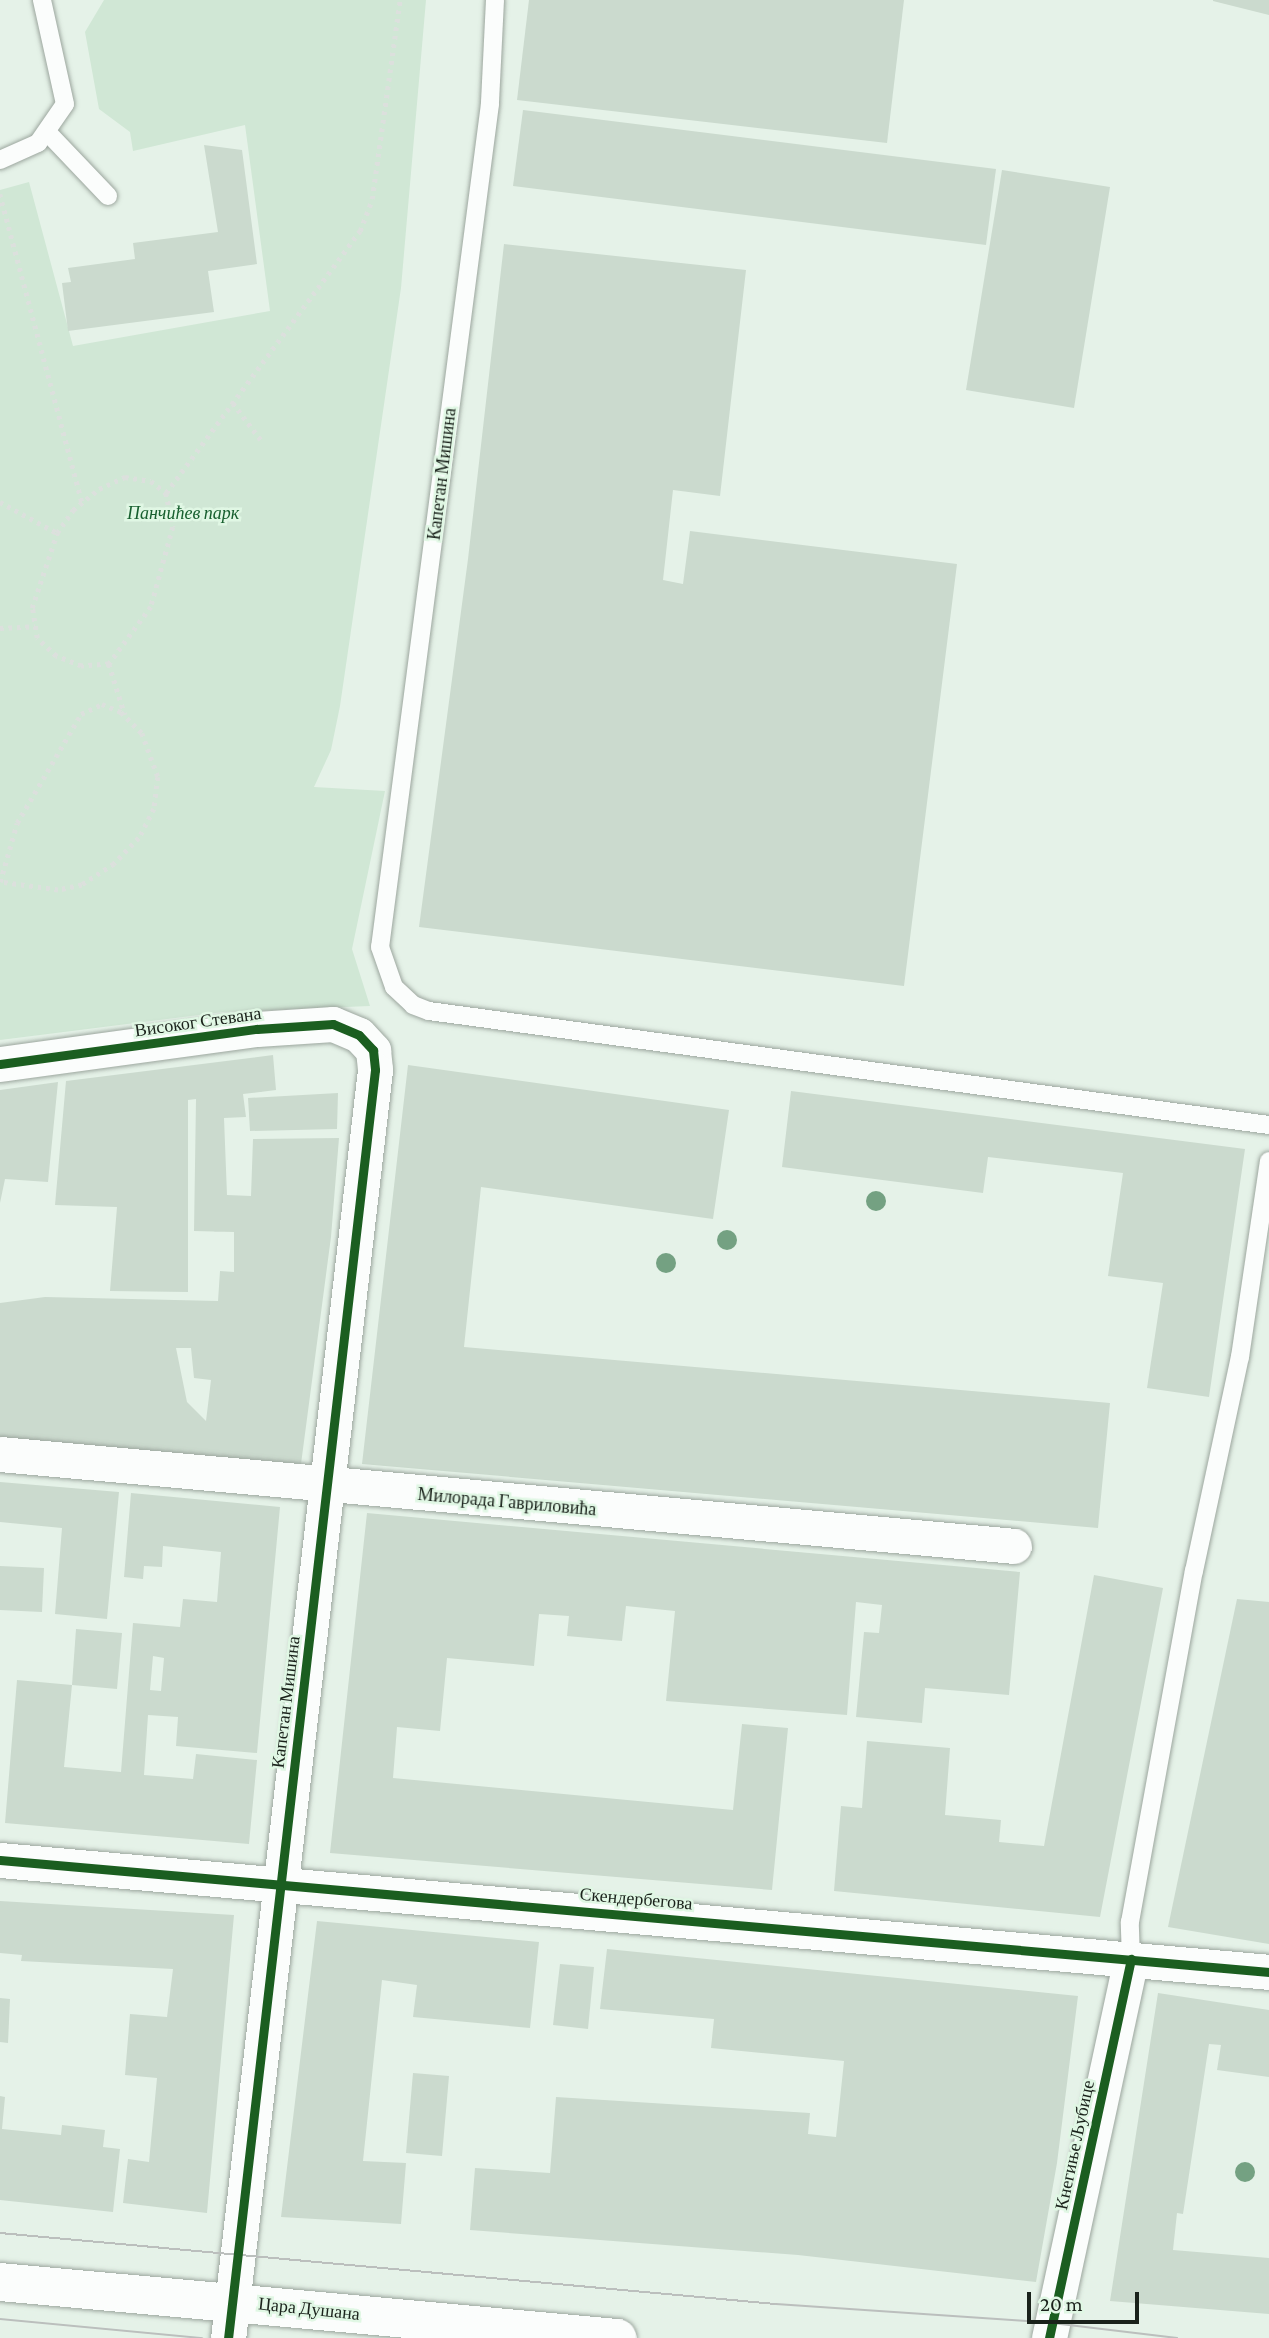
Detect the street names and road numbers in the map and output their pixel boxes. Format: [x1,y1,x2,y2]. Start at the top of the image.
street label: Капетан Мишина [423,407,461,541]
street label: Високог Стевана [133,1002,263,1042]
street label: Милорада Гавриловића [417,1483,597,1521]
street label: Капетан Мишина [267,1635,305,1769]
street label: Скендербегова [579,1883,693,1915]
street label: Кнегиње Љубице [1051,2078,1099,2212]
street label: Цара Душана [257,2293,361,2325]

